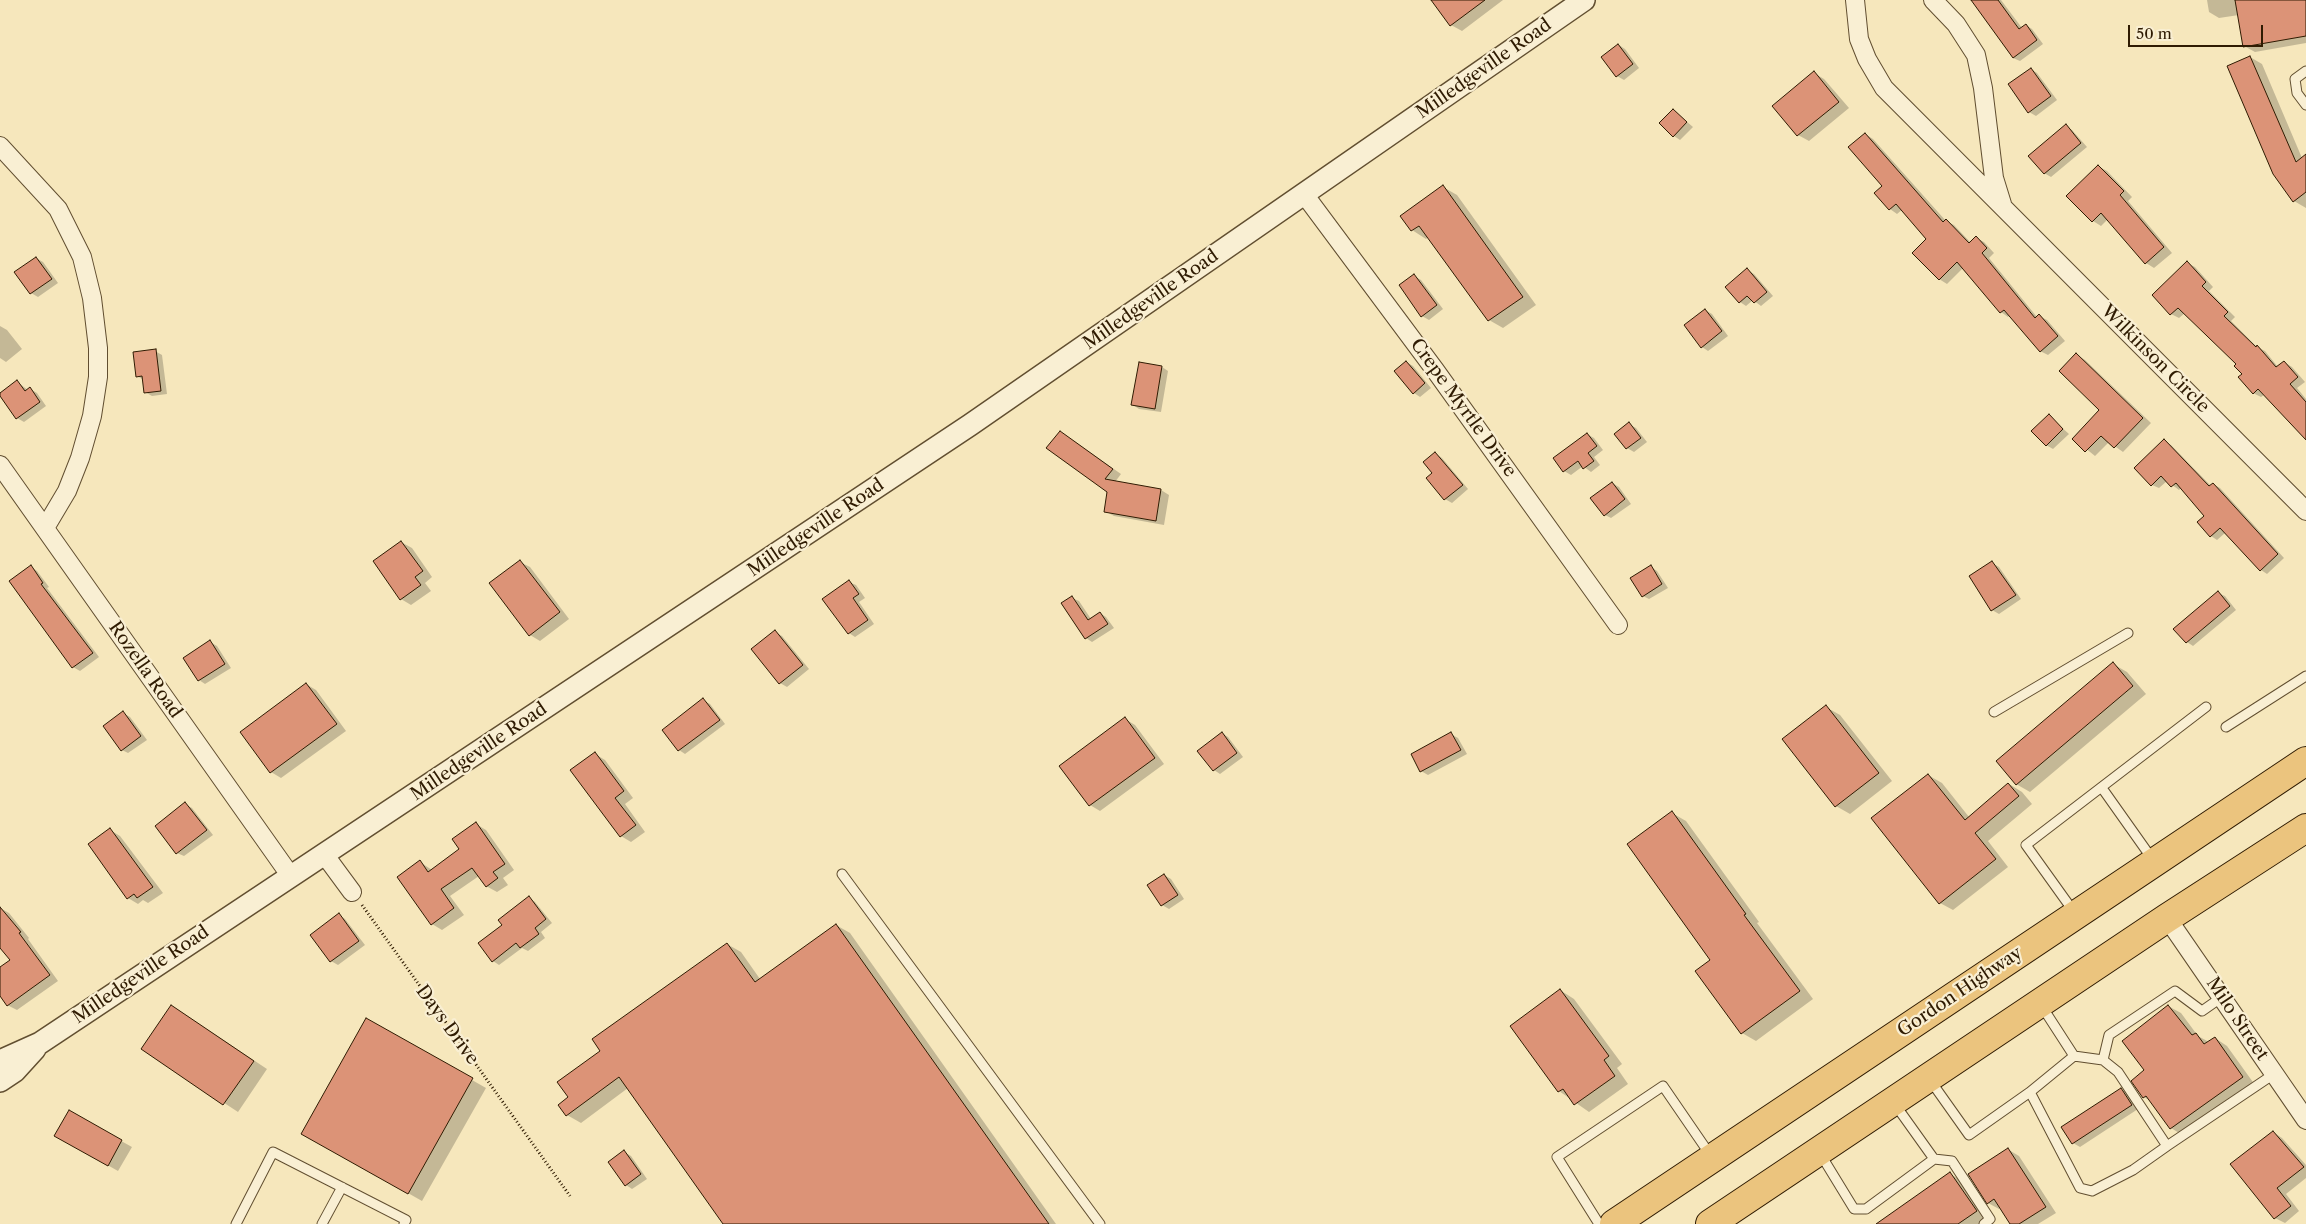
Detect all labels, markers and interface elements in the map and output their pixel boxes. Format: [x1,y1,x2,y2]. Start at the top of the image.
street label: Milledgeville Road [1412,14,1556,124]
scale bar [2131,15,2266,47]
text: 50 m [2136,24,2172,43]
street label: Milledgeville Road [1079,245,1223,355]
street label: Wilkinson Circle [2096,300,2214,418]
street label: Crepe Myrtle Drive [1405,335,1521,481]
street label: Milledgeville Road [744,474,888,582]
street label: Rozella Road [104,618,186,722]
street label: Milledgeville Road [407,698,551,806]
street label: Milledgeville Road [69,921,213,1029]
street label: Gordon Highway [1894,942,2026,1042]
street label: Milo Street [2201,973,2273,1065]
street label: Days Drive [411,981,483,1069]

